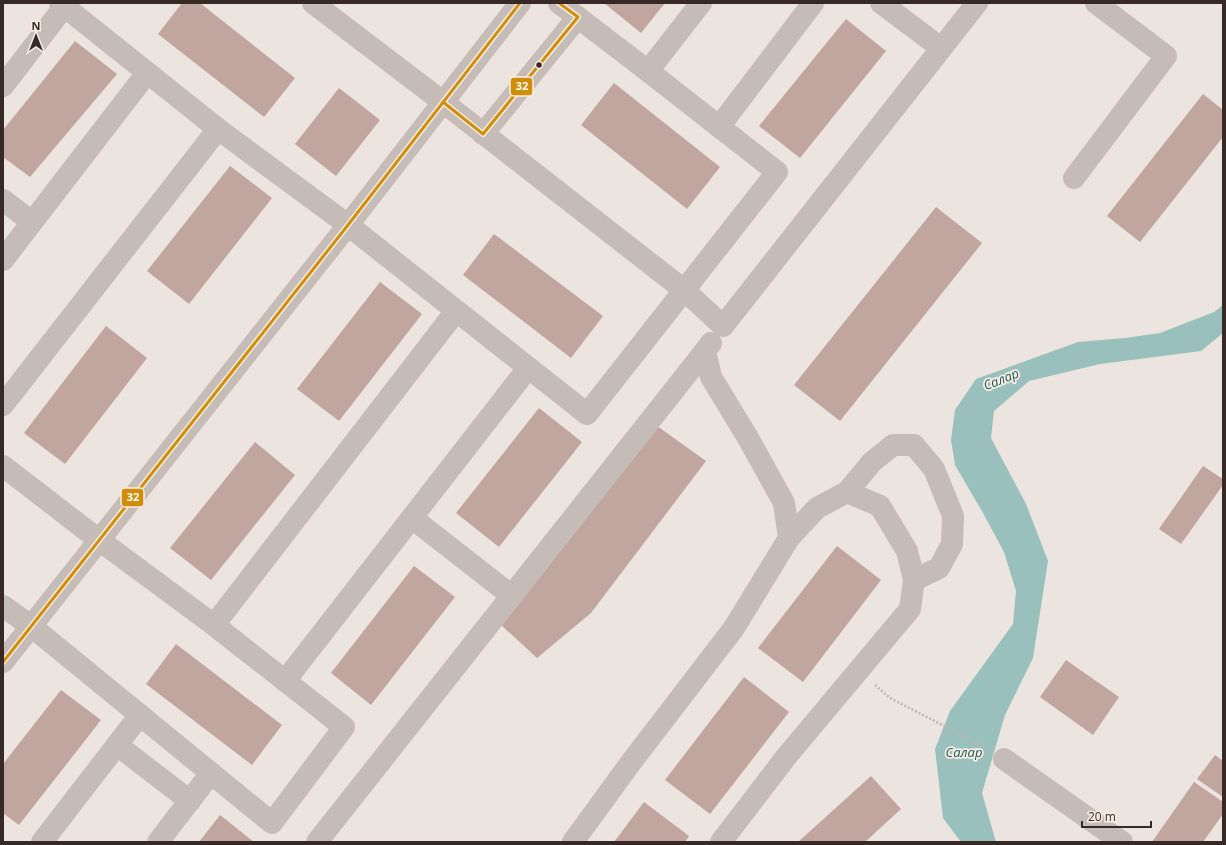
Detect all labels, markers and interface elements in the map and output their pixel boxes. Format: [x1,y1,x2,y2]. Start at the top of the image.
north arrow [16,16,56,56]
text: N [32,18,40,33]
unlabelled marker [534,60,544,70]
line badge: 32 [510,77,533,96]
text: 32 [516,78,528,93]
water label: Салар [981,364,1021,394]
line badge: 32 [121,488,144,507]
text: 32 [127,489,139,504]
water label: Салар [946,743,982,761]
scale bar [1082,803,1151,829]
text: 20 m [1088,808,1116,825]

